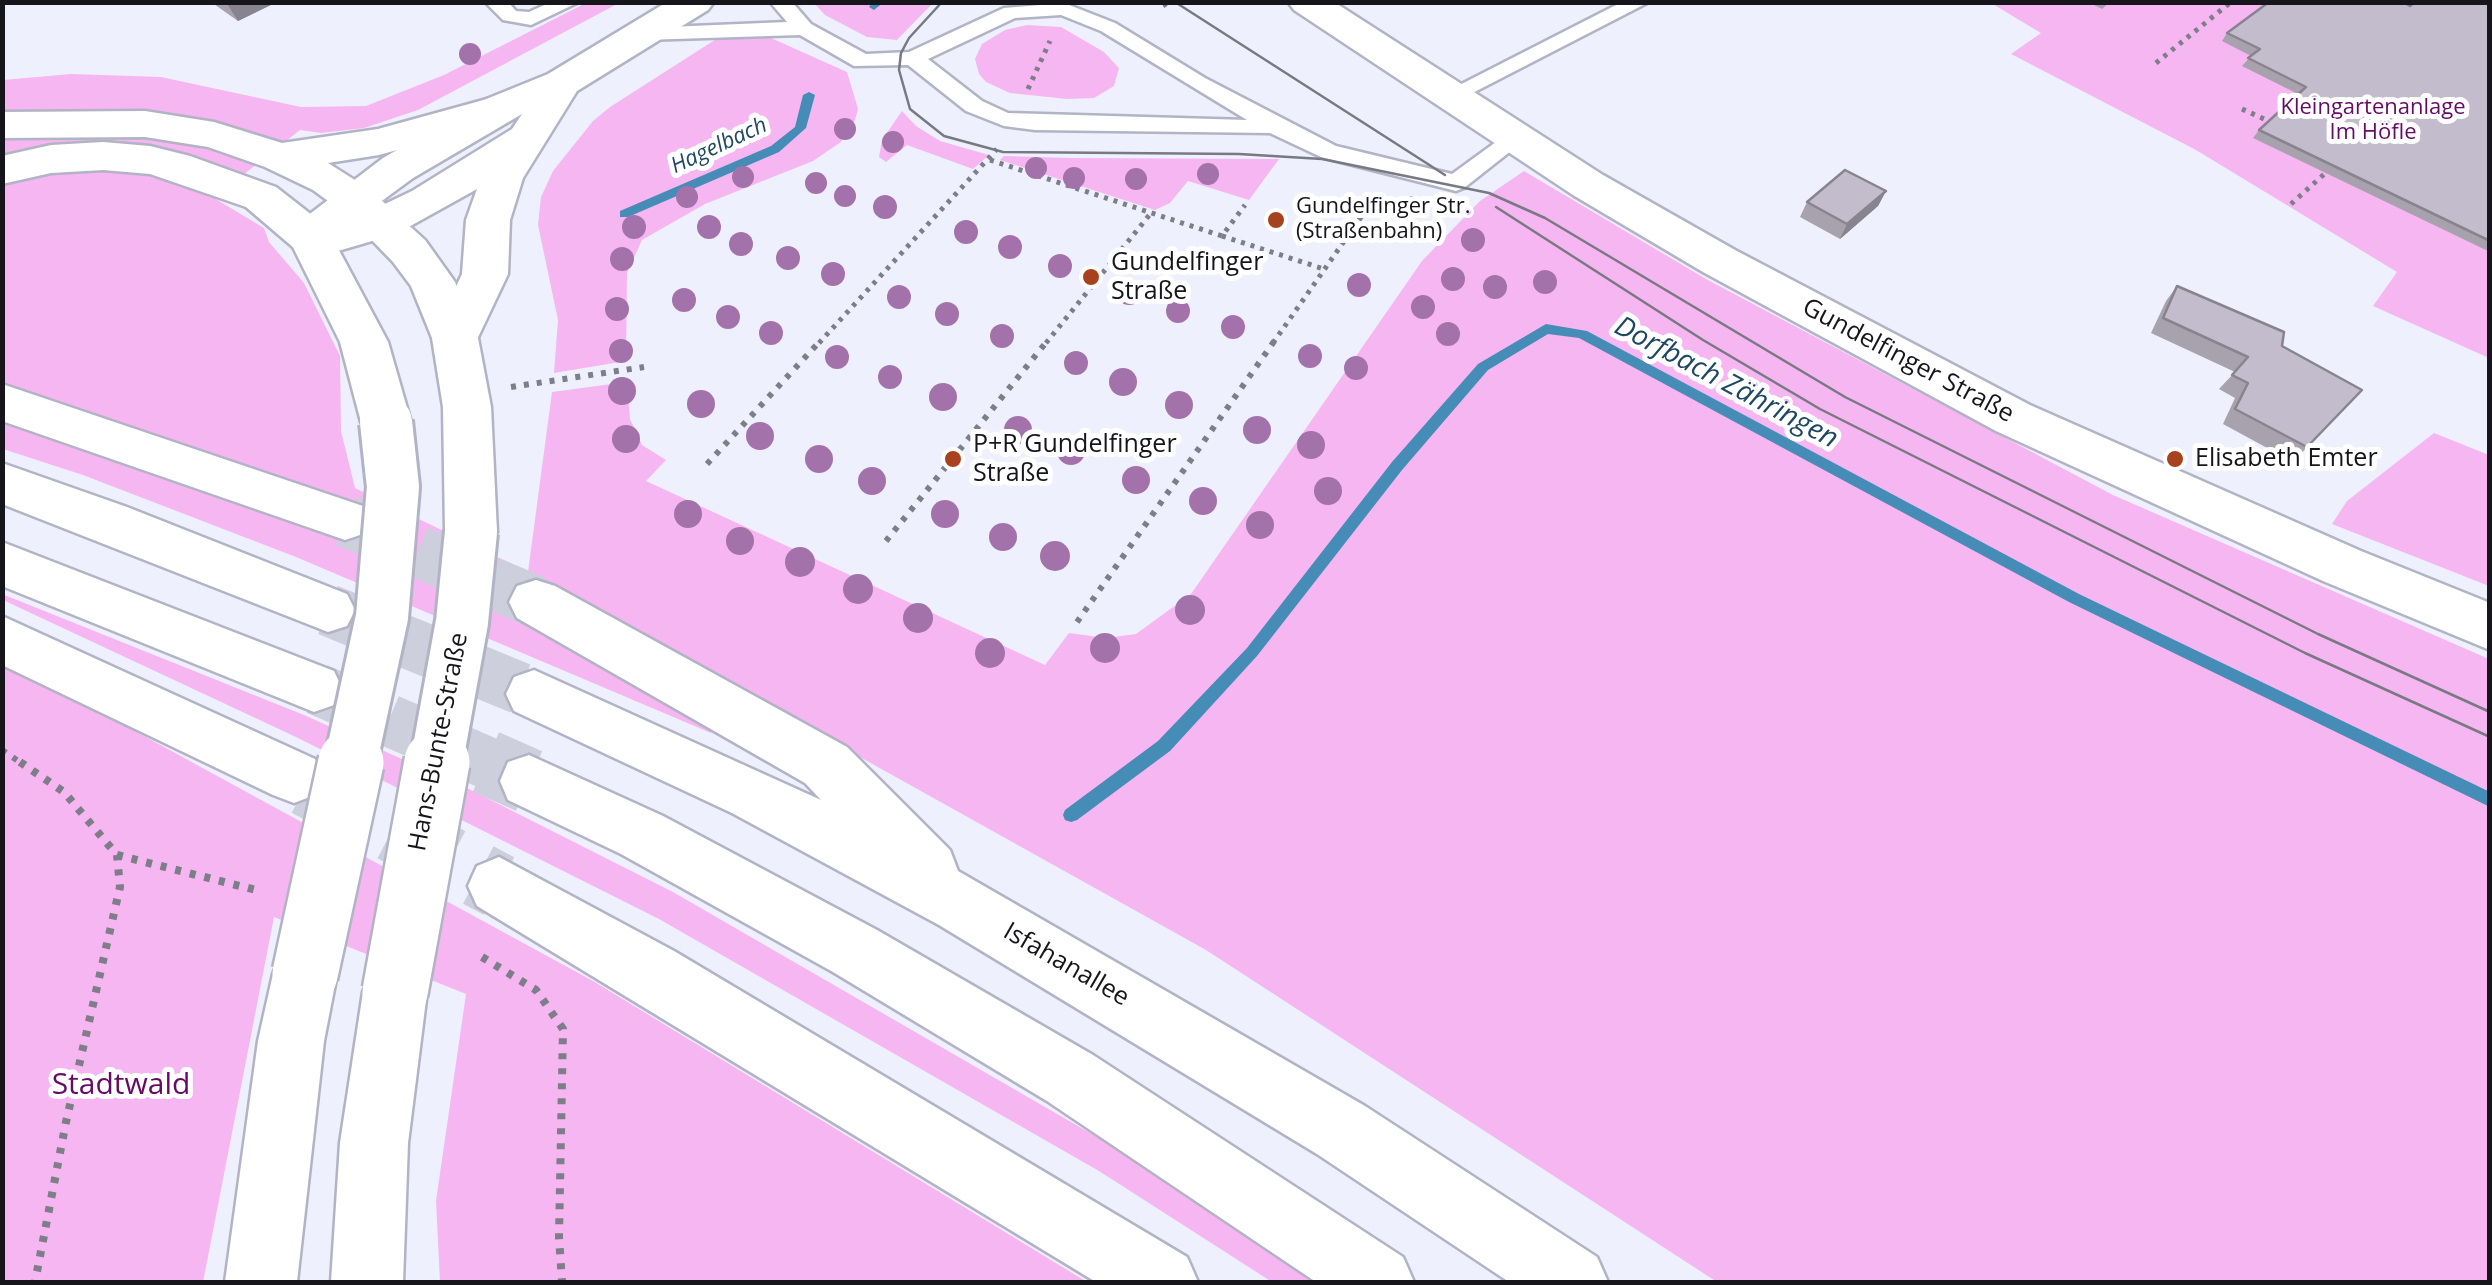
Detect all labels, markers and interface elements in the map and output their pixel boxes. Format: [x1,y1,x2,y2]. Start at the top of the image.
park label: Kleingartenanlage Im Höfle [2280,95,2466,146]
water label: Hagelbach [667,112,771,180]
place label: Gundelfinger Str. (Straßenbahn) [1296,194,1470,245]
marker: Gundelfinger Str. (Straßenbahn) [1265,209,1287,231]
place label: Gundelfinger Straße [1111,248,1263,307]
marker: Gundelfinger Straße [1080,266,1102,288]
street label: Gundelfinger Straße [1797,293,2019,429]
water label: Dorfbach Zähringen [1609,310,1843,456]
place label: P+R Gundelfinger Straße [973,430,1177,489]
place label: Elisabeth Emter [2195,444,2378,474]
marker: P+R Gundelfinger Straße [942,448,964,470]
marker: Elisabeth Emter [2164,448,2186,470]
street label: Hans-Bunte-Straße [403,630,475,854]
street label: Isfahanallee [998,917,1134,1013]
park label: Stadtwald [52,1067,190,1103]

